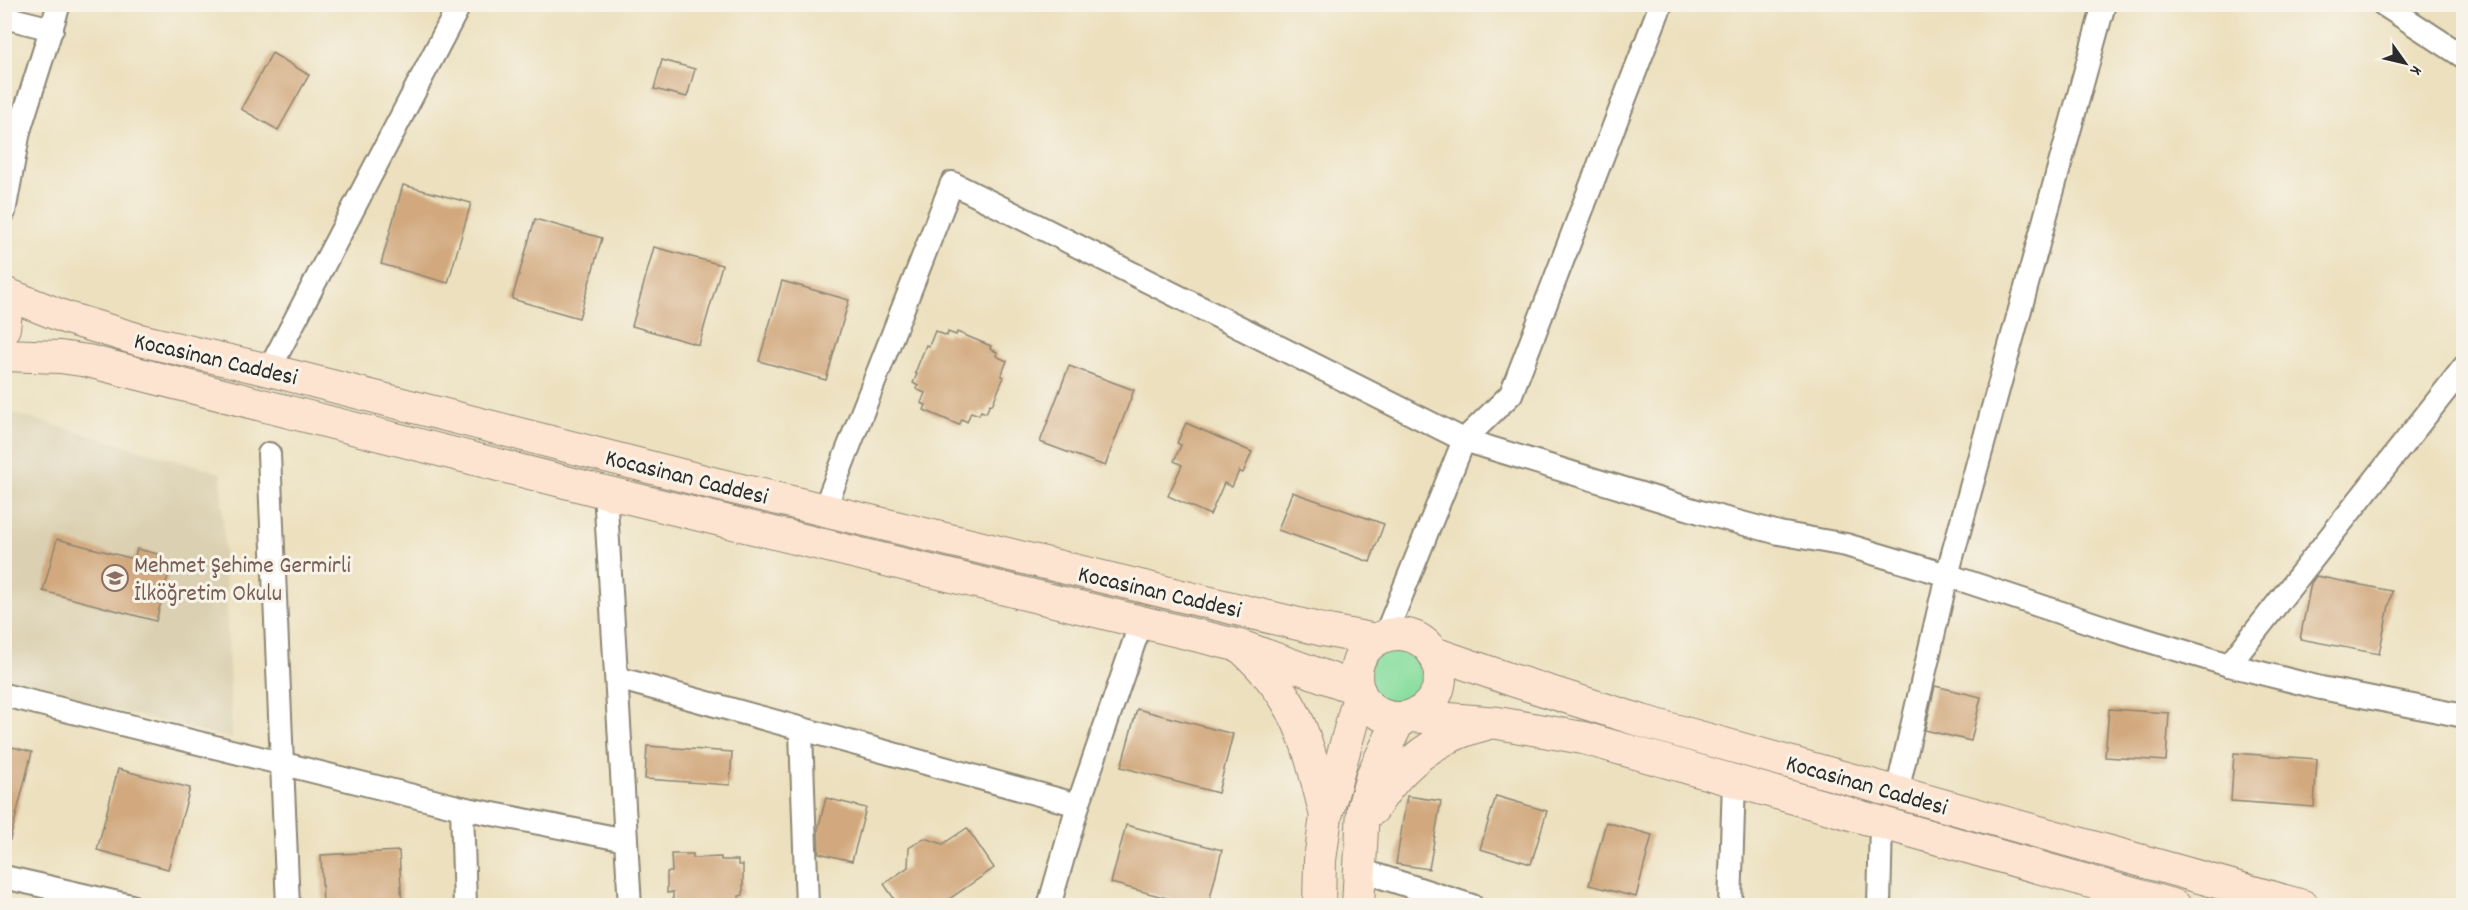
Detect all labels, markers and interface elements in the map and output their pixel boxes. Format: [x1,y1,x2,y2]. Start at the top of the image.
north arrow [2375,33,2435,93]
text: K [2403,60,2427,80]
street label: Kocasinan Caddesi [130,326,300,396]
street label: Kocasinan Caddesi [601,442,771,516]
place label: Mehmet Şehime Germirli İlköğretim Okulu [134,550,351,612]
street label: Kocasinan Caddesi [1074,559,1244,629]
school or university icon: Mehmet Şehime Germirli İlköğretim Okulu [100,563,130,593]
street label: Kocasinan Caddesi [1781,748,1951,826]

